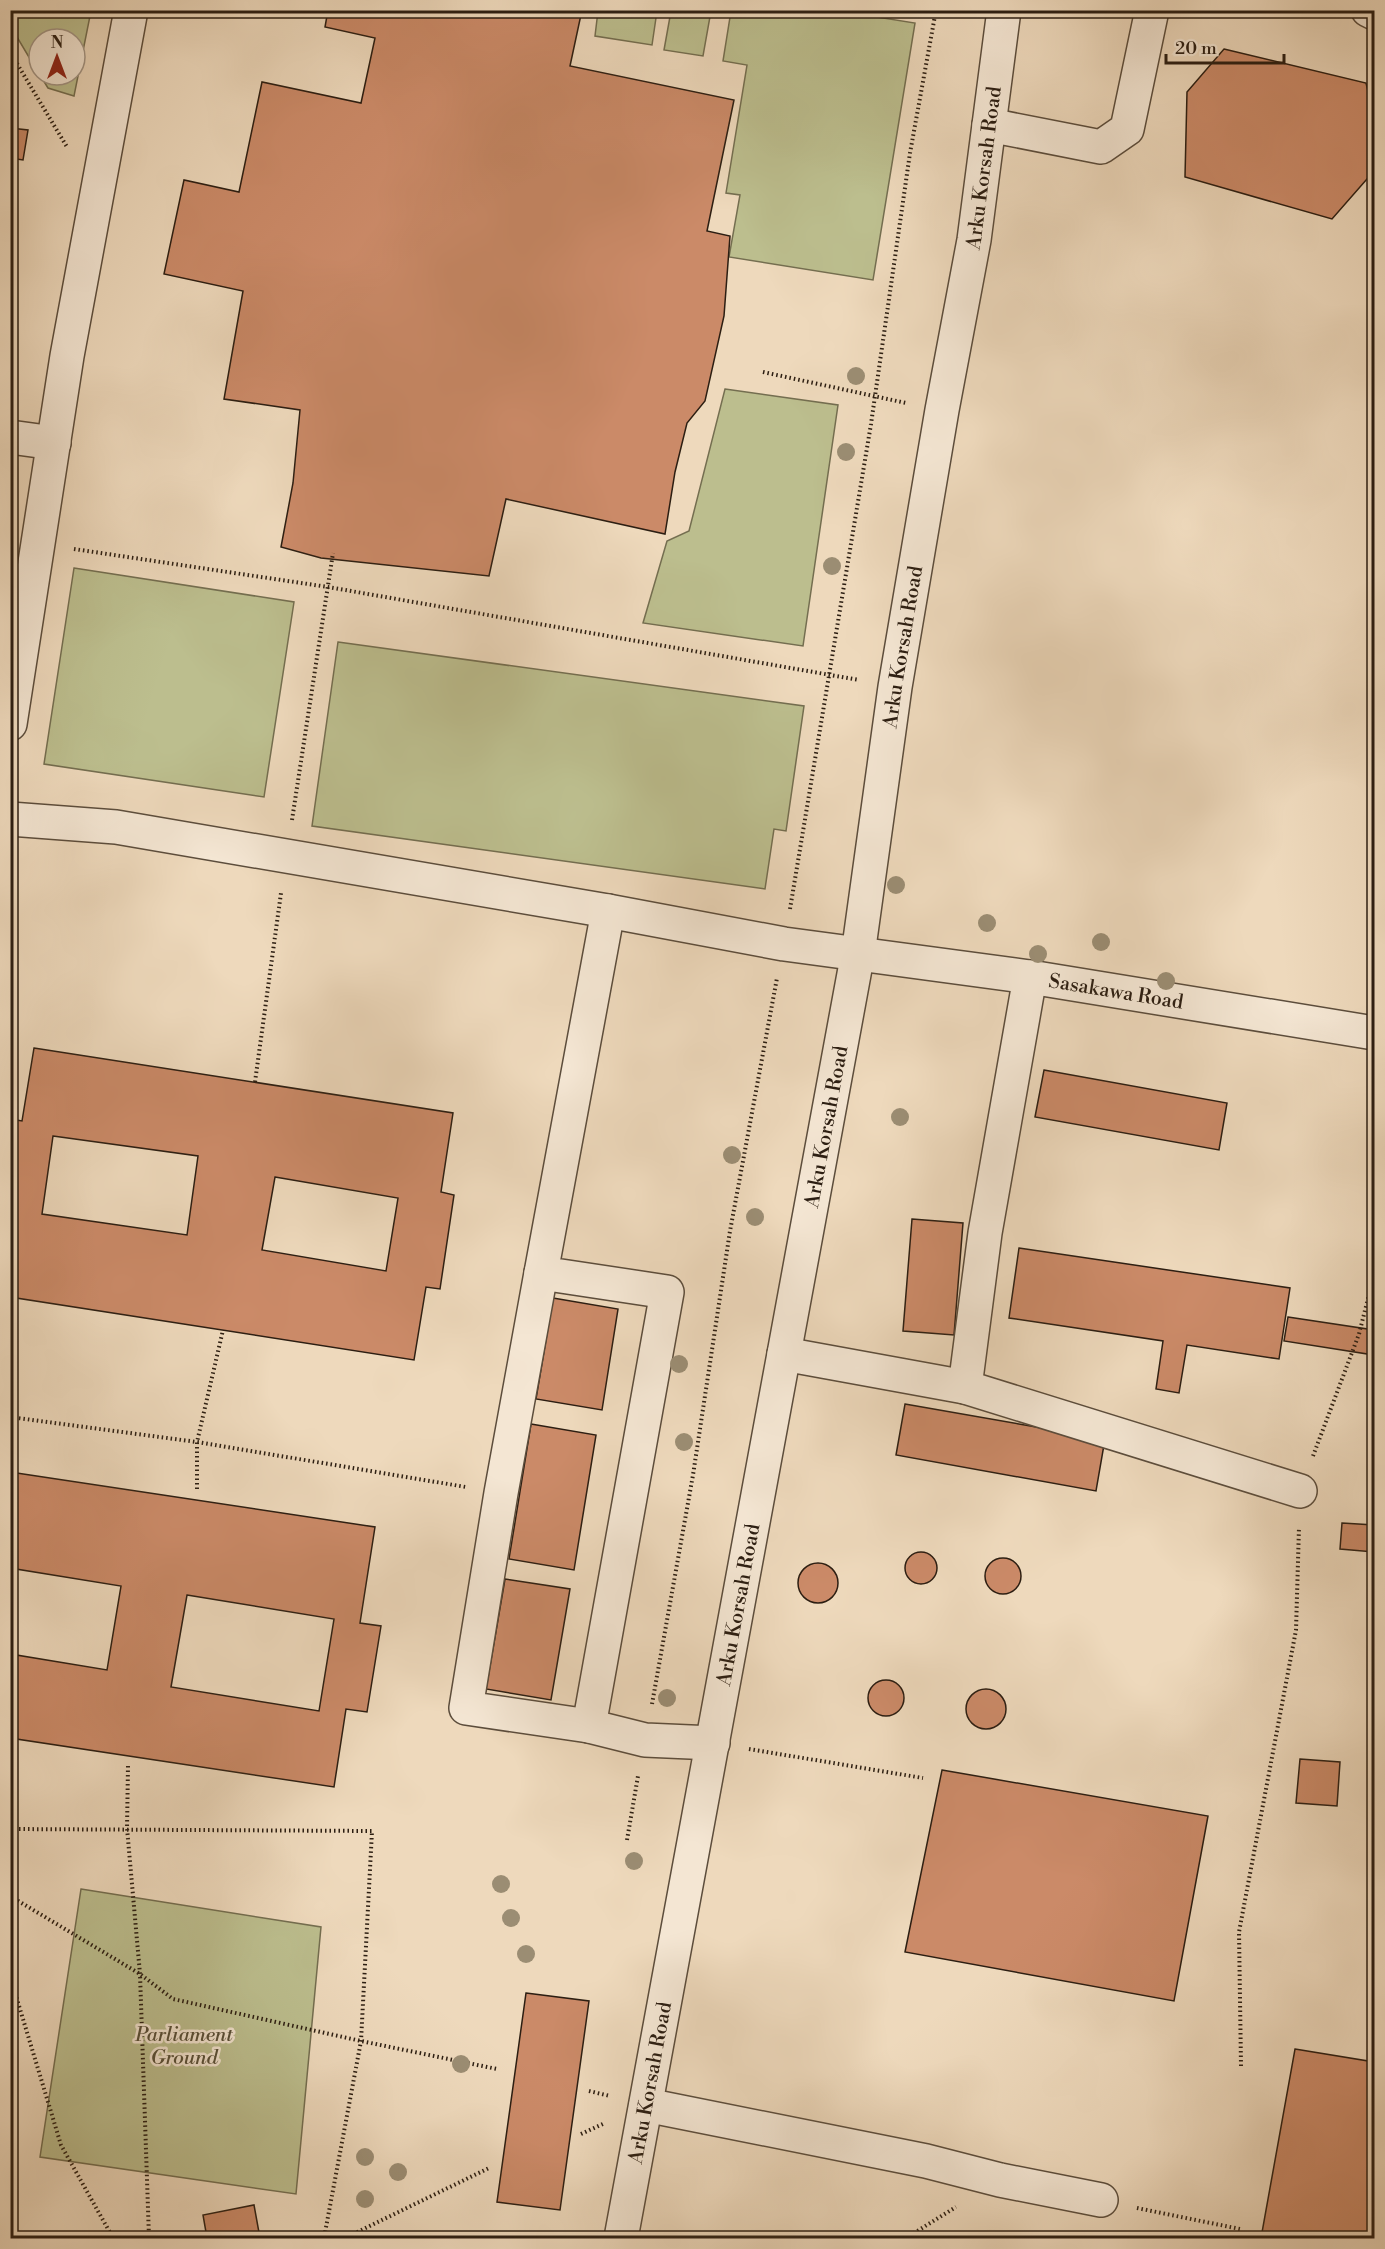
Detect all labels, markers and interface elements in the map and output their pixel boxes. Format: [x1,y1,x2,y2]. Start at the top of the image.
north arrow [27,27,87,87]
scale bar [1166,27,1284,65]
text: N [51,33,64,53]
text: 20 m [1175,37,1217,60]
street label: Arku Korsah Road [961,84,1008,253]
street label: Arku Korsah Road [878,563,929,731]
street label: Sasakawa Road [1047,969,1186,1016]
street label: Arku Korsah Road [800,1043,855,1211]
street label: Arku Korsah Road [712,1521,767,1689]
street label: Arku Korsah Road [624,1999,678,2167]
park label: Parliament Ground [134,2023,233,2071]

